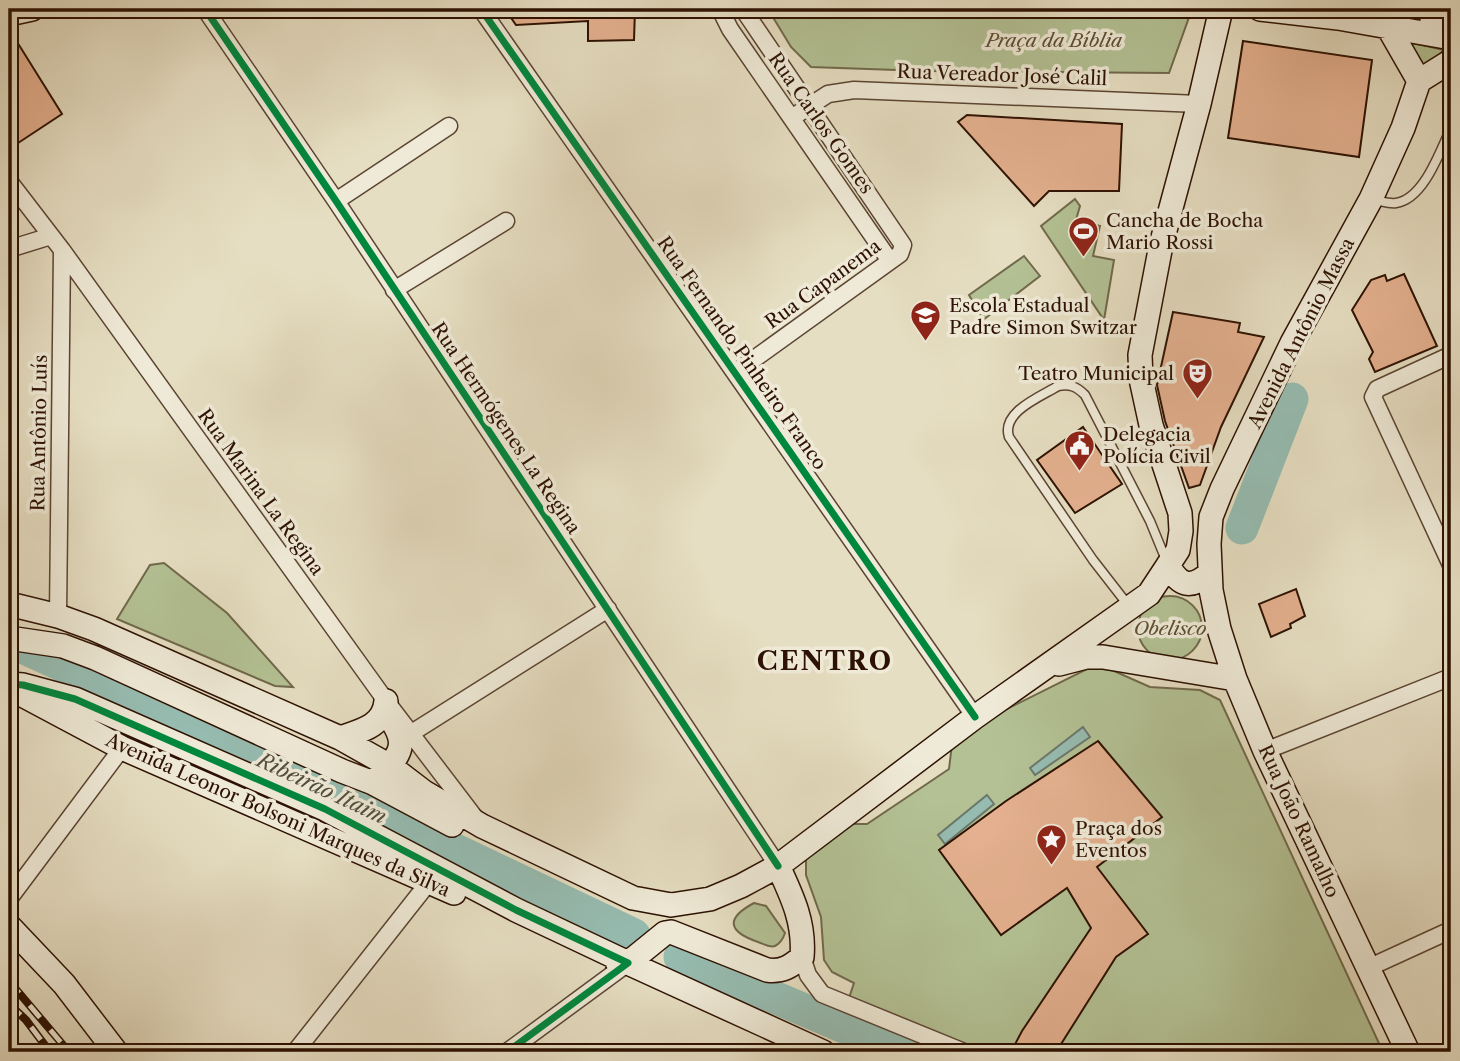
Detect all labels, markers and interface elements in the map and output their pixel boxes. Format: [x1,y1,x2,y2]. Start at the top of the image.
park label: Praça da Bíblia [984,29,1123,52]
street label: Rua Carlos Gomes [764,48,878,198]
street label: Rua Vereador José Calil [896,60,1108,90]
place label: Cancha de Bocha Mario Rossi [1106,209,1263,254]
sports icon: Cancha de Bocha Mario Rossi [1066,214,1100,258]
street label: Rua Fernando Pinheiro Franco [652,232,832,474]
street label: Rua Capanema [761,234,885,334]
street label: Avenida Antônio Massa [1242,234,1359,433]
place label: Escola Estadual Padre Simon Switzar [949,294,1137,339]
school or university icon: Escola Estadual Padre Simon Switzar [909,299,943,343]
street label: Rua Hermógenes La Regina [427,318,585,538]
street label: Rua Antônio Luís [26,354,52,512]
theatre icon: Teatro Municipal [1180,356,1214,400]
place label: Teatro Municipal [1018,362,1174,385]
street label: Rua Marina La Regina [193,405,329,579]
place label: Delegacia Polícia Civil [1103,423,1211,468]
public building icon: Delegacia Polícia Civil [1063,428,1097,472]
park label: Obelisco [1133,617,1207,640]
district label: CENTRO [757,645,893,677]
street label: Avenida Leonor Bolsoni Marques da Silva [101,728,454,902]
street label: Rua João Ramalho [1253,741,1345,901]
water label: Ribeirão Itaim [252,746,391,829]
place label: Praça dos Eventos [1075,817,1162,862]
place icon: Praça dos Eventos [1035,822,1069,866]

